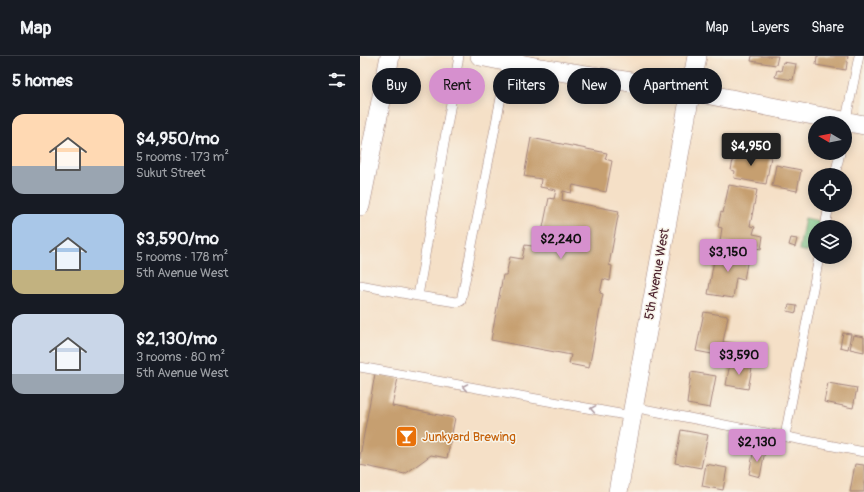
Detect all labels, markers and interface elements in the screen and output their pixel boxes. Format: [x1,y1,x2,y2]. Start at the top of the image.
text: Map [20,16,51,40]
text: Map [706,19,729,36]
text: Layers [751,19,789,36]
text: Share [811,19,844,36]
chip: Buy [372,68,421,104]
chip: Rent [429,68,485,104]
chip: Filters [493,68,559,104]
chip: New [567,68,621,104]
chip: Apartment [629,68,722,104]
icon: filters [326,69,348,91]
text: 5 homes [12,70,73,91]
north arrow [808,116,852,160]
map controls [808,116,852,264]
text: $4,950/mo [136,128,219,149]
icon: home [44,130,92,178]
pin: $4,950 [718,133,784,167]
text: $4,950 [731,138,771,154]
text: 5 rooms · 173 m² [136,149,229,165]
text: Sukut Street [136,165,205,181]
button: locate [808,168,852,212]
button: layers [808,220,852,264]
pin: $2,240 [528,226,594,260]
street label: 5th Avenue West [641,226,673,321]
text: $3,590/mo [136,228,219,249]
icon: home [44,230,92,278]
text: $2,240 [540,231,582,247]
pin: $3,150 [695,239,761,273]
text: $3,150 [709,244,747,260]
text: 5 rooms · 178 m² [136,249,228,265]
text: 5th Avenue West [136,265,229,281]
text: $2,130/mo [136,328,217,349]
icon: home [44,330,92,378]
pin: $3,590 [706,342,772,376]
text: $3,590 [719,347,759,363]
text: 3 rooms · 80 m² [136,349,225,365]
text: 5th Avenue West [136,365,229,381]
one-way arrow [462,383,468,391]
one-way arrow [590,406,596,414]
bar icon: Junkyard Brewing [394,424,420,450]
place label: Junkyard Brewing [422,429,516,445]
pin: $2,130 [724,429,790,463]
text: $2,130 [738,434,776,450]

